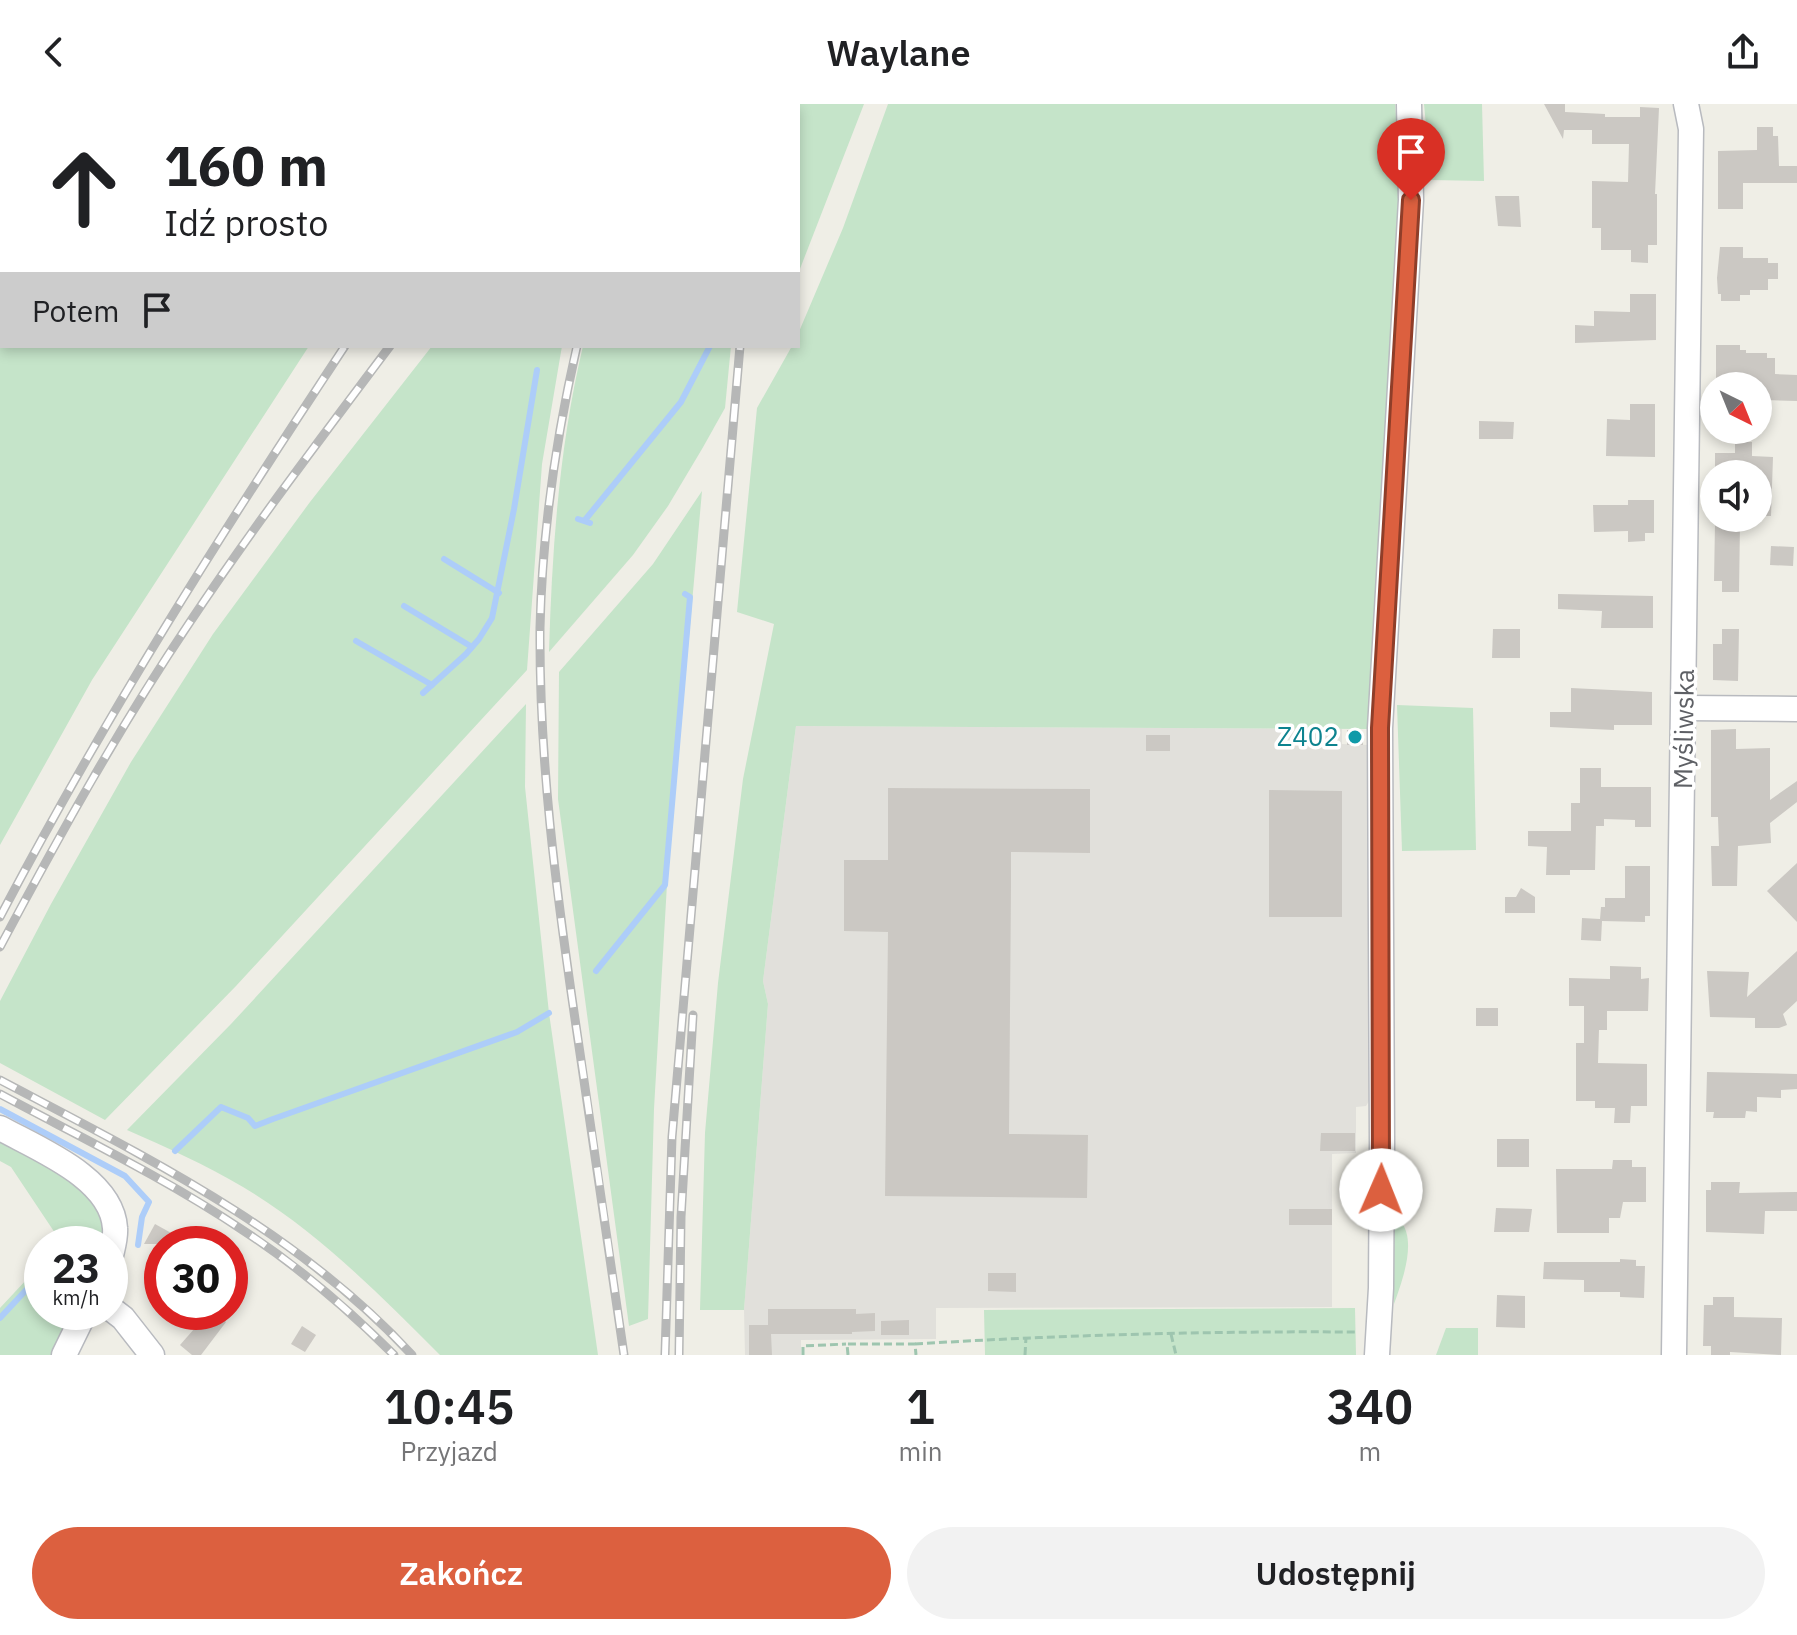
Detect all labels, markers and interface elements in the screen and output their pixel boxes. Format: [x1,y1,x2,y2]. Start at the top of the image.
text: Waylane [827,29,970,76]
icon: back [32,30,76,74]
icon: share [1721,30,1765,74]
pin [1377,118,1445,200]
text: 160 m [164,129,328,201]
icon: arrive [1389,130,1433,174]
icon: ahead [32,136,136,240]
text: Idź prosto [164,199,328,246]
icon: arrive [135,288,179,332]
text: Potem [32,291,119,330]
north arrow [1700,372,1772,444]
map controls [1700,372,1772,532]
button: sound [1700,460,1772,532]
street label: Myśliwska [1665,668,1701,789]
place label: Z402 [1277,719,1339,753]
marker: Z402 [1346,728,1364,746]
position arrow [1339,1148,1423,1232]
speed limit sign: 30 [144,1226,248,1330]
text: 23 [52,1242,100,1294]
text: km/h [52,1284,100,1311]
text: 10:45 [384,1375,515,1437]
text: 1 [906,1375,935,1437]
text: 340 [1327,1375,1413,1437]
text: Przyjazd [401,1434,498,1468]
text: min [899,1434,943,1468]
text: m [1358,1434,1381,1468]
button: Zakończ [32,1527,891,1619]
button: Udostępnij [907,1527,1765,1619]

